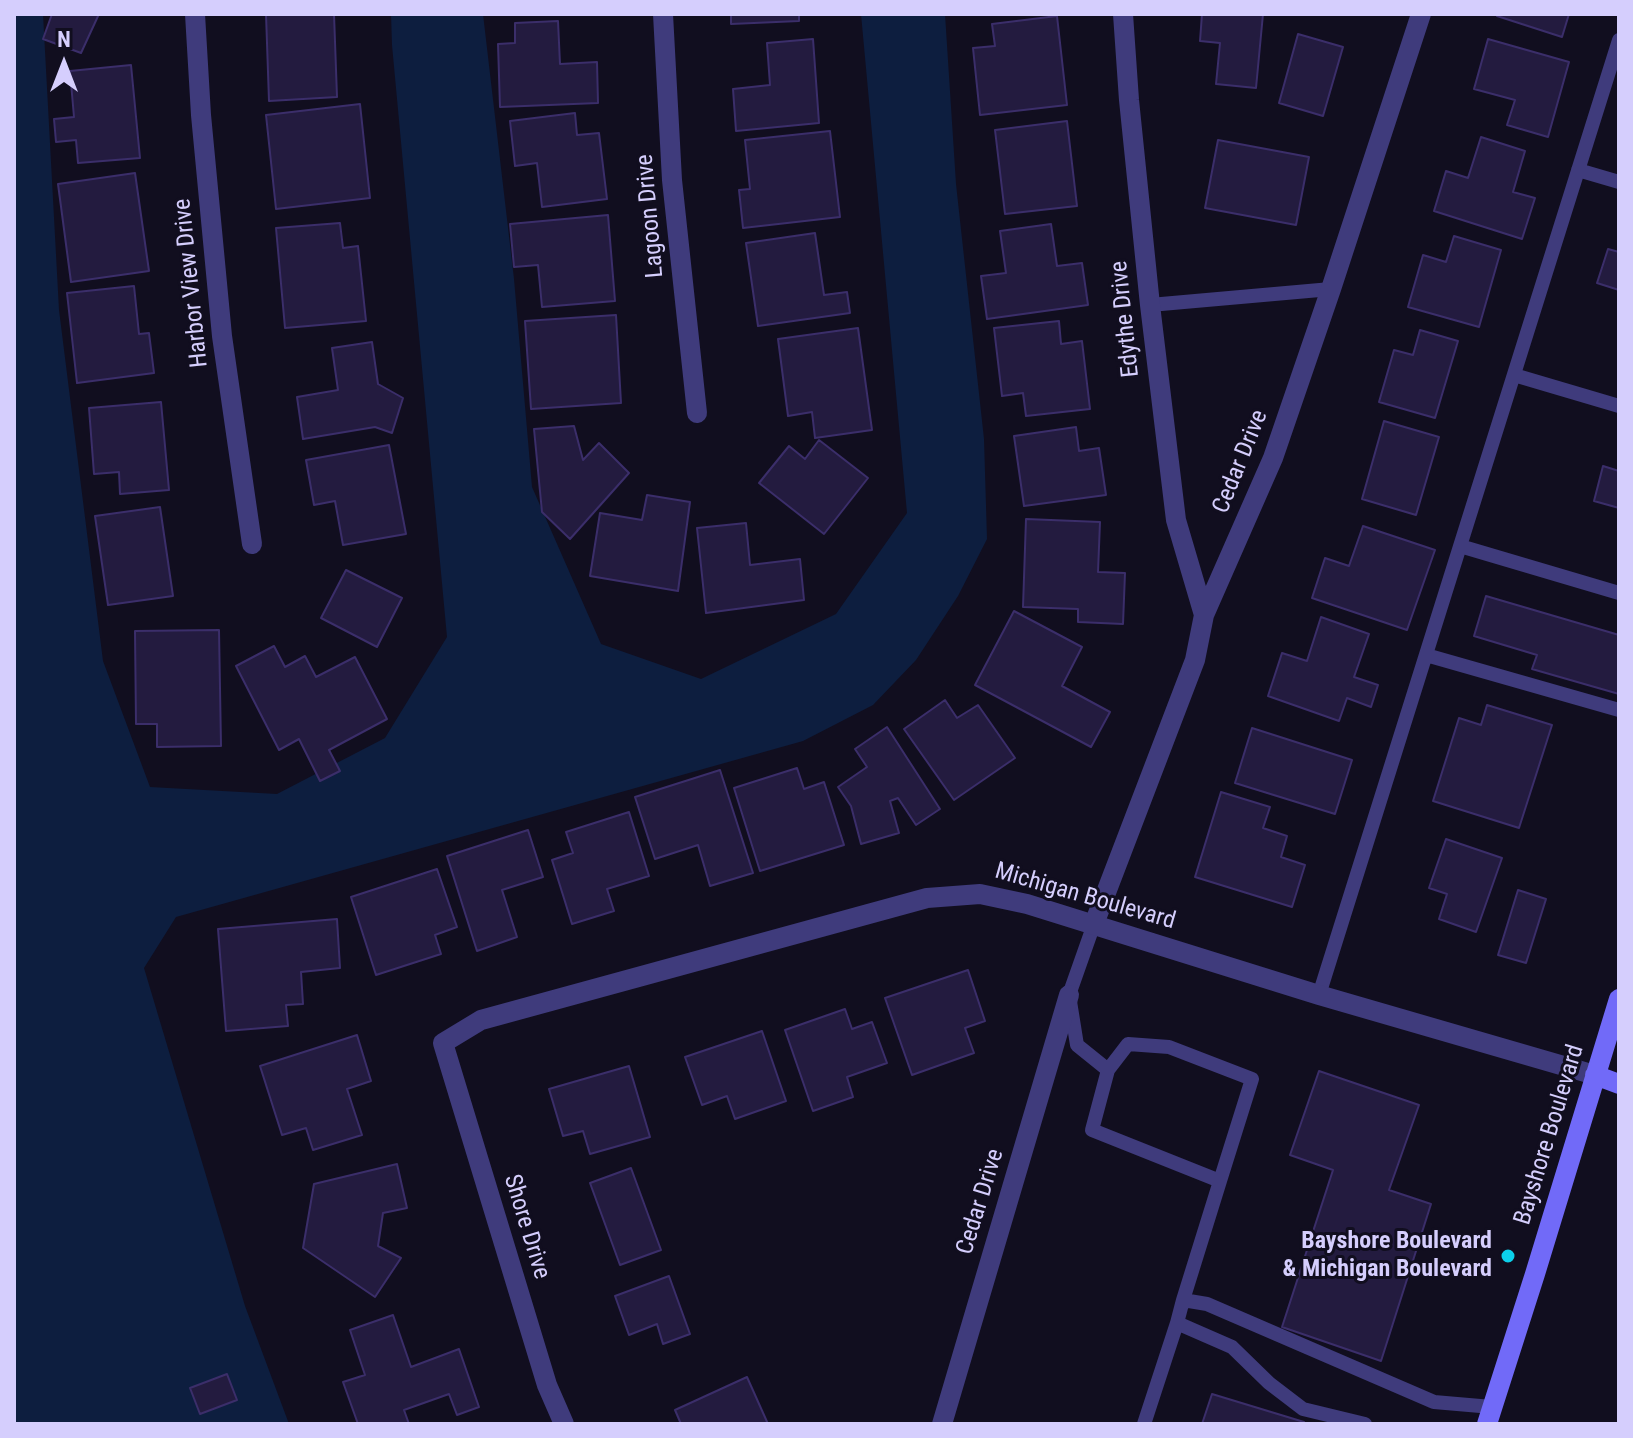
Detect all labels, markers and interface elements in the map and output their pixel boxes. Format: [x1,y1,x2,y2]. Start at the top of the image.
north arrow [24,24,104,104]
text: N [57,27,71,52]
street label: Lagoon Drive [631,153,671,279]
street label: Harbor View Drive [169,197,215,369]
street label: Edythe Drive [1106,259,1146,379]
street label: Cedar Drive [1207,406,1275,518]
street label: Michigan Boulevard [992,857,1178,937]
street label: Bayshore Boulevard [1509,1041,1591,1229]
street label: Cedar Drive [951,1146,1011,1258]
street label: Shore Drive [496,1171,556,1283]
place label: Bayshore Boulevard & Michigan Boulevard [1283,1228,1492,1284]
marker: Bayshore Boulevard & Michigan Boulevard [1499,1247,1517,1265]

